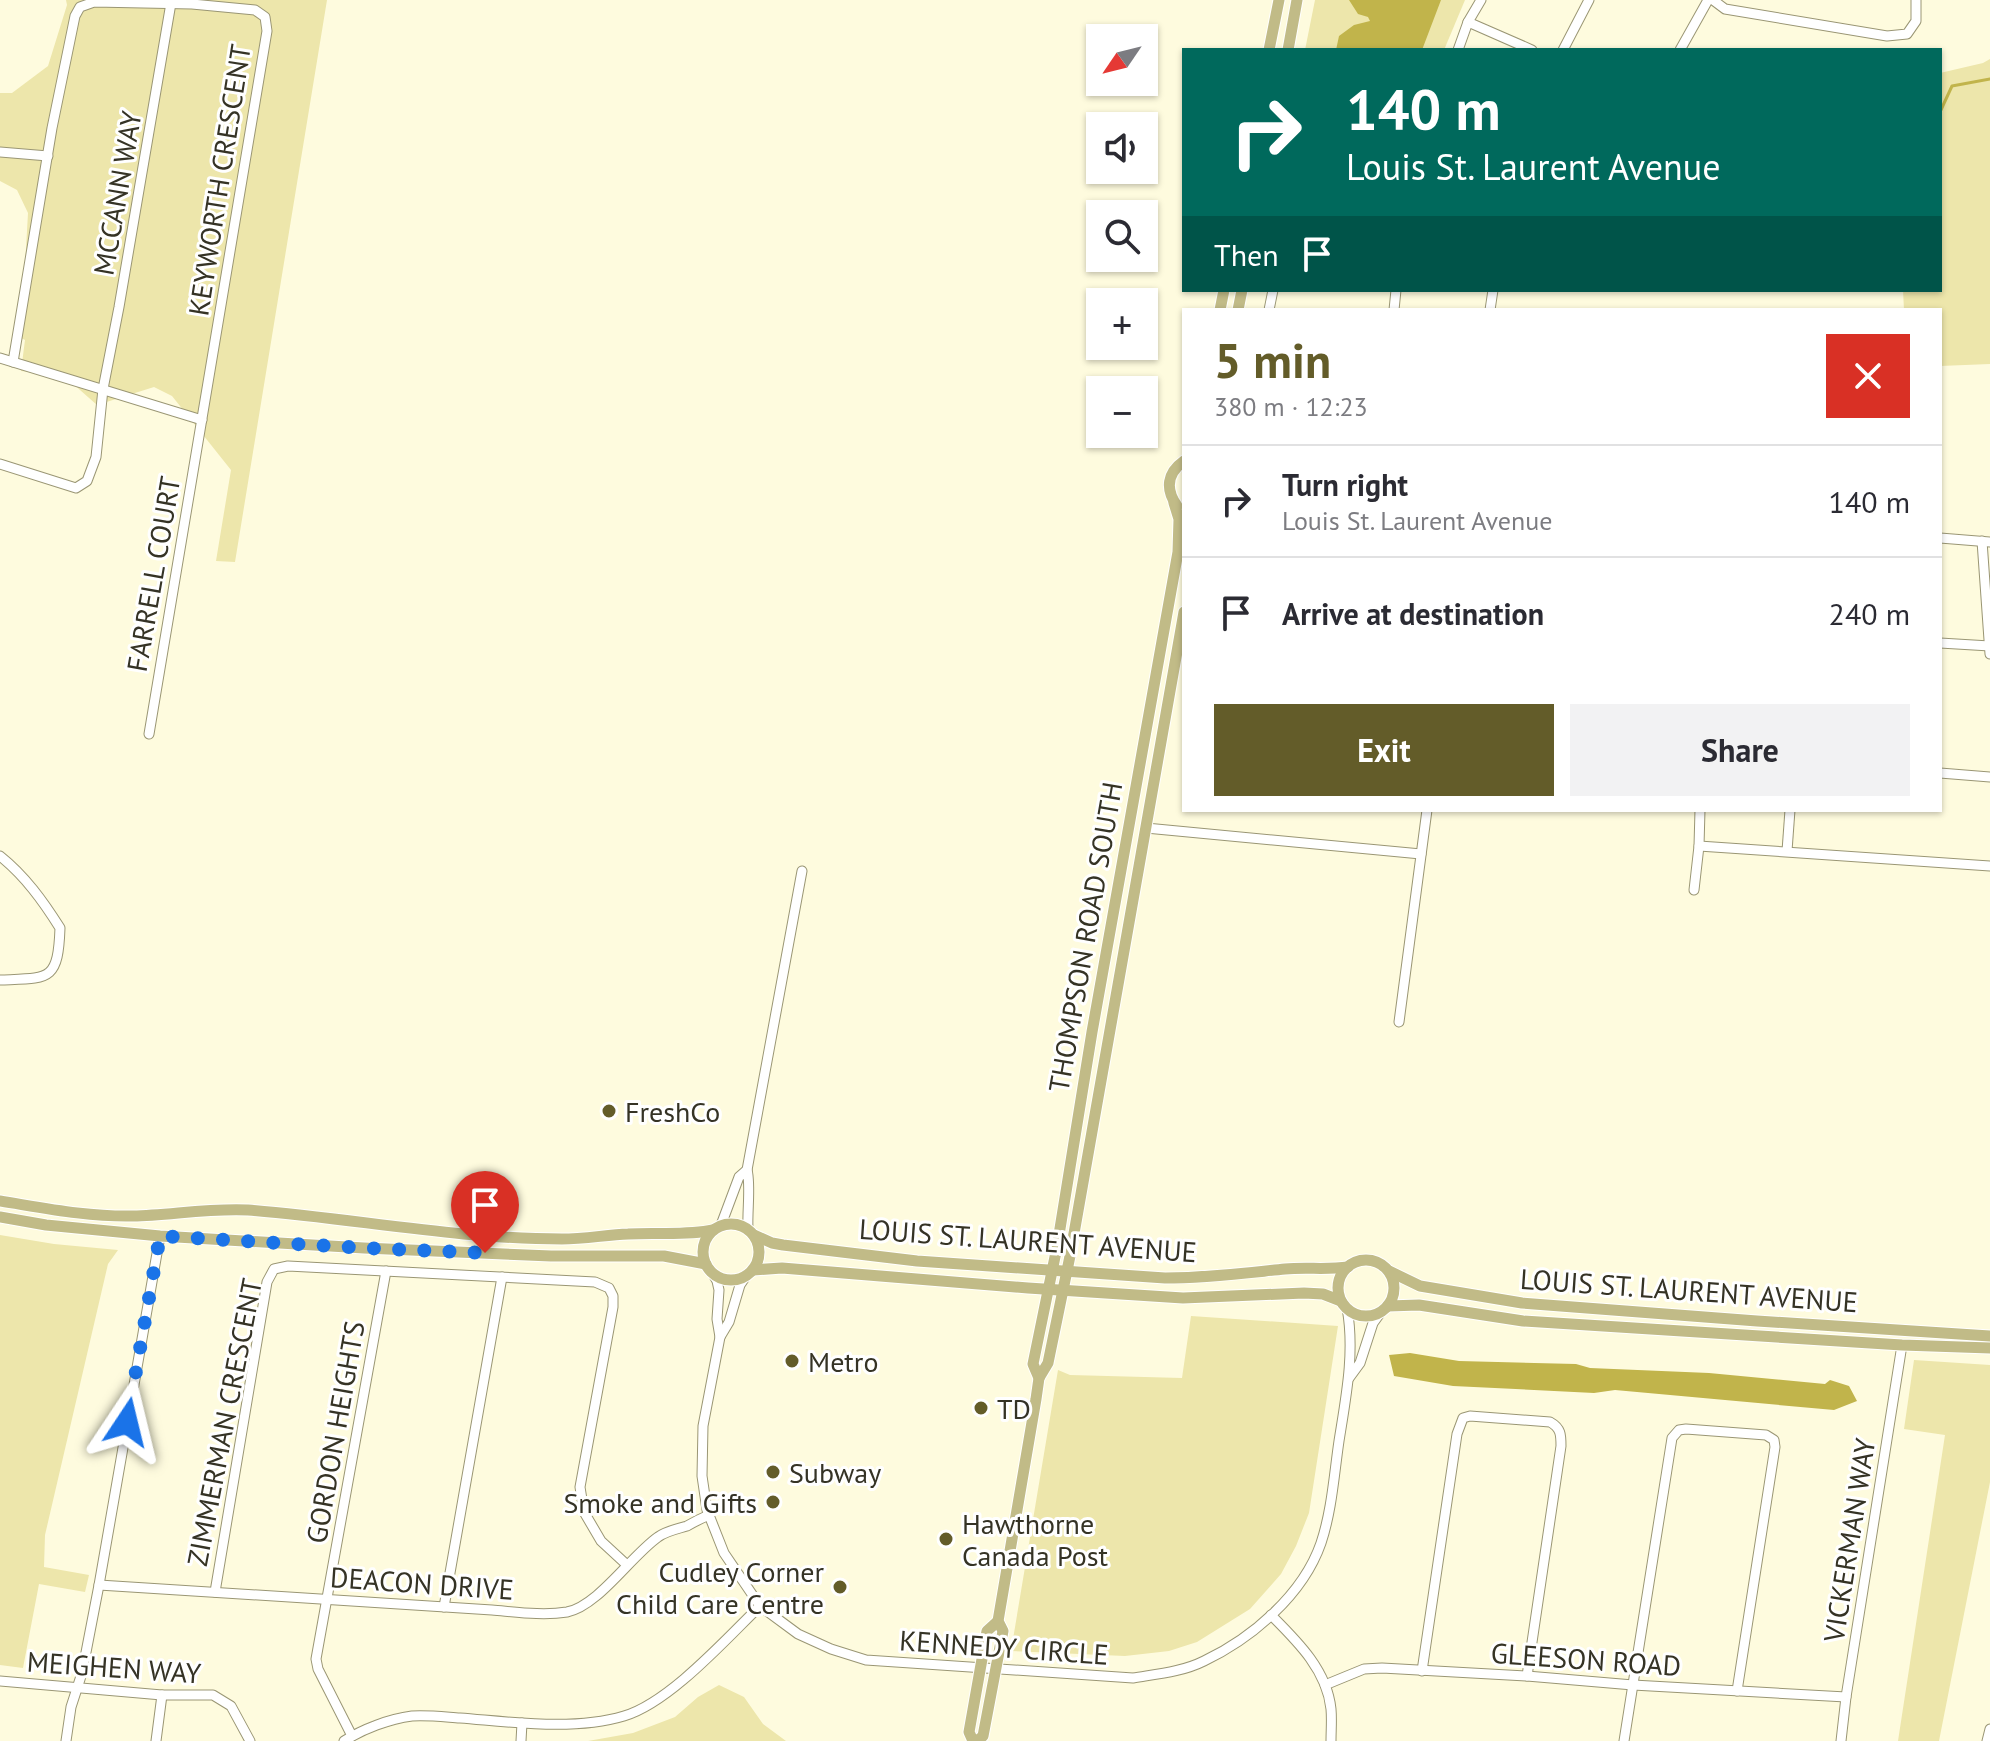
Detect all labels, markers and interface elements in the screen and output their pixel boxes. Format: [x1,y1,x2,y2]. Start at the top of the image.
north arrow [1086,24,1158,96]
map controls [1086,24,1158,448]
street label: KEYWORTH CRESCENT [179,41,259,318]
text: 140 m [1346,73,1501,145]
icon: right [1214,80,1318,184]
street label: MCCANN WAY [84,108,150,278]
button: sound [1086,112,1158,184]
text: Louis St. Laurent Avenue [1346,143,1720,190]
button: search [1086,200,1158,272]
icon: arrive [1295,232,1339,276]
text: Then [1214,235,1279,274]
button: + [1086,288,1158,360]
text: 5 min [1214,329,1331,391]
button: close [1826,334,1910,418]
button: − [1086,376,1158,448]
text: 380 m · 12:23 [1214,390,1368,423]
text: Turn right [1282,465,1408,504]
street label: FARRELL COURT [118,473,188,675]
icon: right [1214,479,1258,523]
text: 140 m [1829,482,1910,521]
text: Louis St. Laurent Avenue [1282,504,1552,537]
icon: arrive [1214,591,1258,635]
text: Arrive at destination [1282,594,1544,633]
text: 240 m [1829,594,1910,633]
button: Exit [1214,704,1554,796]
button: Share [1570,704,1910,796]
street label: THOMPSON ROAD SOUTH [1039,779,1131,1095]
place label: FreshCo [625,1093,720,1130]
marker: FreshCo [600,1102,618,1120]
pin [451,1171,519,1253]
icon: arrive [463,1183,507,1227]
street label: LOUIS ST. LAURENT AVENUE [858,1210,1198,1270]
street label: LOUIS ST. LAURENT AVENUE [1519,1260,1859,1320]
street label: ZIMMERMAN CRESCENT [178,1275,270,1569]
street label: GORDON HEIGHTS [297,1318,373,1546]
place label: Metro [808,1343,878,1380]
marker: Metro [783,1352,801,1370]
position arrow [85,1380,169,1464]
place label: TD [997,1390,1031,1427]
marker: TD [972,1399,990,1417]
street label: VICKERMAN WAY [1814,1435,1883,1645]
place label: Subway [789,1454,881,1491]
marker: Subway [764,1463,782,1481]
place label: Smoke and Gifts [563,1484,757,1521]
marker: Smoke and Gifts [764,1493,782,1511]
place label: Hawthorne Canada Post [962,1505,1108,1574]
marker: Hawthorne Canada Post [937,1530,955,1548]
place label: Cudley Corner Child Care Centre [616,1553,824,1622]
street label: DEACON DRIVE [329,1558,515,1608]
marker: Cudley Corner Child Care Centre [831,1578,849,1596]
street label: KENNEDY CIRCLE [898,1621,1110,1673]
street label: GLEESON ROAD [1490,1634,1682,1684]
street label: MEIGHEN WAY [26,1642,203,1692]

